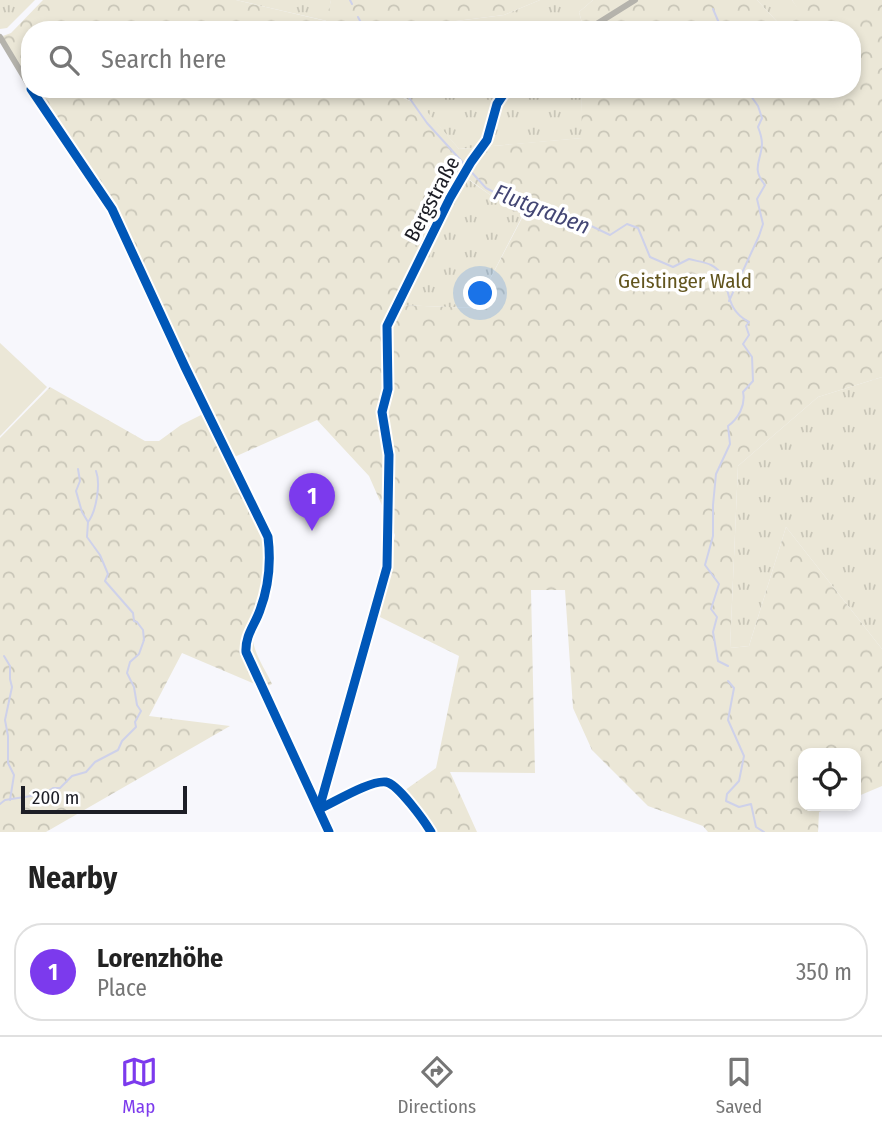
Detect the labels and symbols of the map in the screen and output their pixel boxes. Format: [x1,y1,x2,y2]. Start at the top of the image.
street label: Bergstraße [399,152,465,246]
water label: Flutgraben [490,178,594,240]
park label: Geistinger Wald [618,268,752,294]
your location [463,276,497,310]
pin: 1 [289,473,335,531]
scale bar [21,783,187,815]

